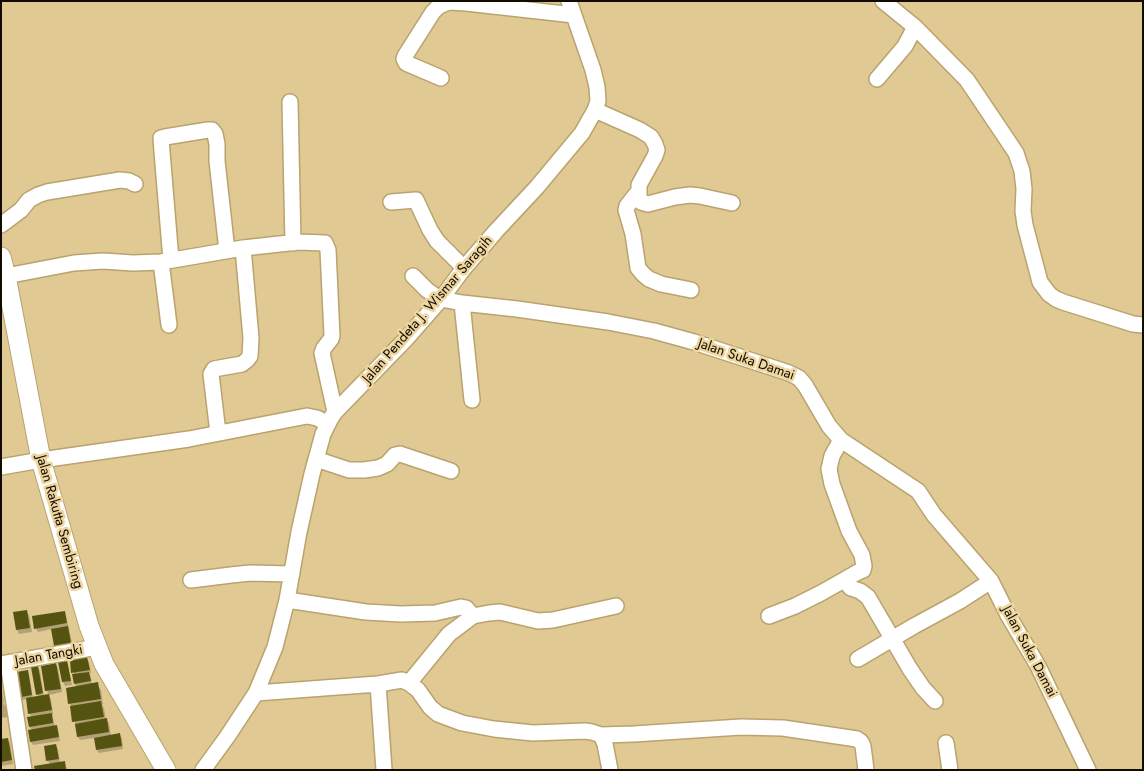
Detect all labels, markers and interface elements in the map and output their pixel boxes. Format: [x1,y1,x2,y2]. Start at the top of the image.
street label: Jalan Pendeta J. Wismar Saragih [360,233,496,387]
street label: Jalan Suka Damai [695,336,797,384]
street label: Jalan Rakutta Sembiring [32,453,86,591]
street label: Jalan Suka Damai [998,603,1060,701]
street label: Jalan Tangki [14,642,84,670]

